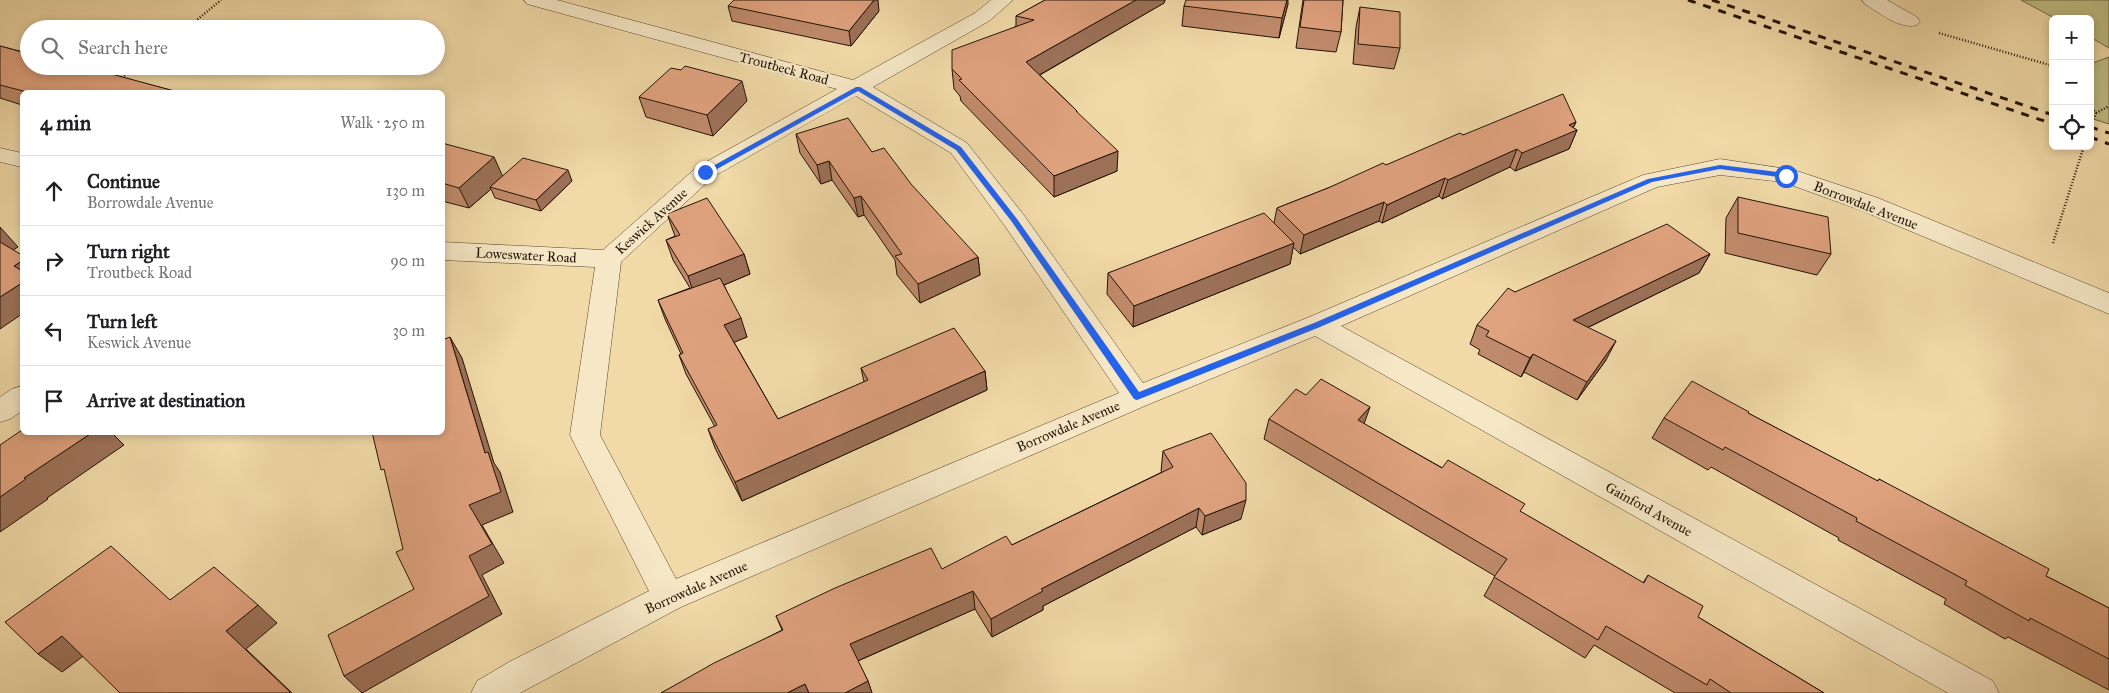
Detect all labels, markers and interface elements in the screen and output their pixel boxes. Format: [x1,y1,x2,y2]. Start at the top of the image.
map controls [2049,15,2094,150]
button: + [2049,15,2094,60]
search box [20,20,445,75]
icon: search [38,34,66,62]
text: Search here [78,36,168,59]
street label: Troutbeck Road [737,48,830,89]
button: − [2049,60,2094,105]
button: locate [2049,105,2094,150]
text: 4 min [40,110,91,136]
text: Walk · 250 m [340,113,425,132]
route end [694,161,717,184]
route start [1775,165,1798,188]
text: Continue [87,170,160,193]
icon: ahead [40,177,68,205]
street label: Borrowdale Avenue [1811,178,1921,233]
text: 130 m [386,181,425,200]
street label: Keswick Avenue [612,184,691,258]
text: Borrowdale Avenue [87,193,213,212]
text: Turn right [87,240,170,263]
street label: Loweswater Road [475,244,577,267]
icon: right [40,247,68,275]
text: 90 m [390,251,425,270]
text: Troutbeck Road [87,263,192,282]
text: Turn left [87,310,157,333]
icon: left [40,317,68,345]
text: 30 m [392,321,425,340]
text: Keswick Avenue [87,333,191,352]
icon: arrive [40,387,68,415]
text: Arrive at destination [87,389,245,412]
street label: Borrowdale Avenue [1014,397,1123,456]
street label: Gainford Avenue [1602,479,1695,540]
street label: Borrowdale Avenue [642,557,750,618]

